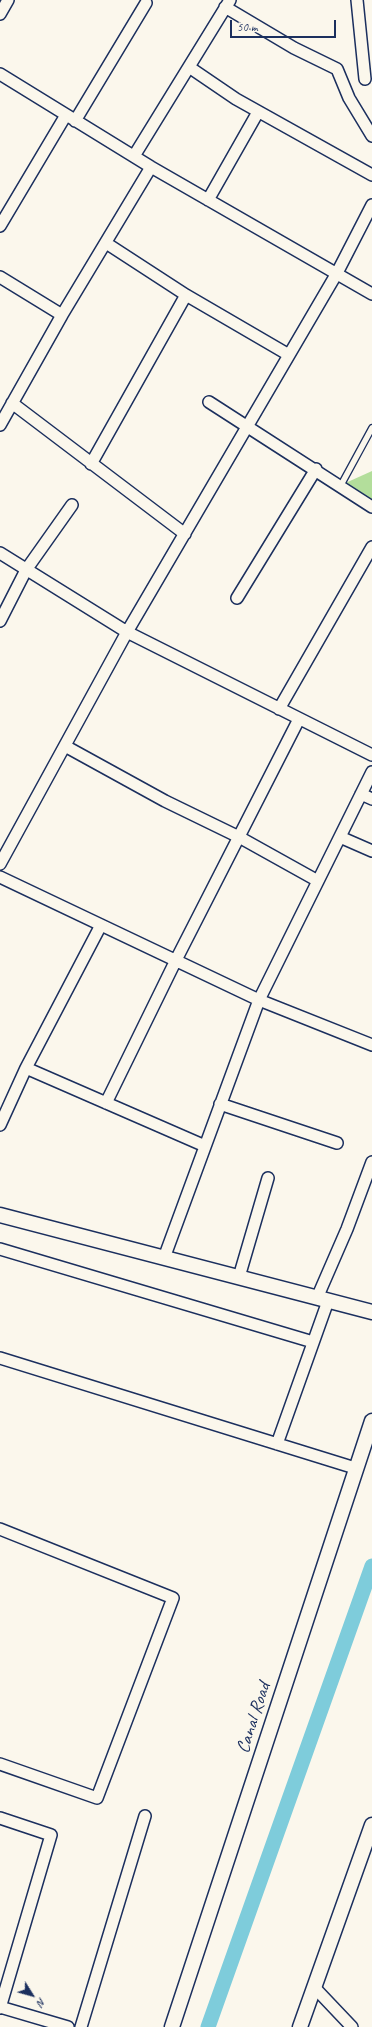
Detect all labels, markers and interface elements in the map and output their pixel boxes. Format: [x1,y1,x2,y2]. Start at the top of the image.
scale bar [232,12,338,38]
text: 50 m [237,19,257,35]
street label: Canal Road [232,1680,276,1756]
north arrow [12,1975,52,2015]
text: N [34,1995,49,2009]

